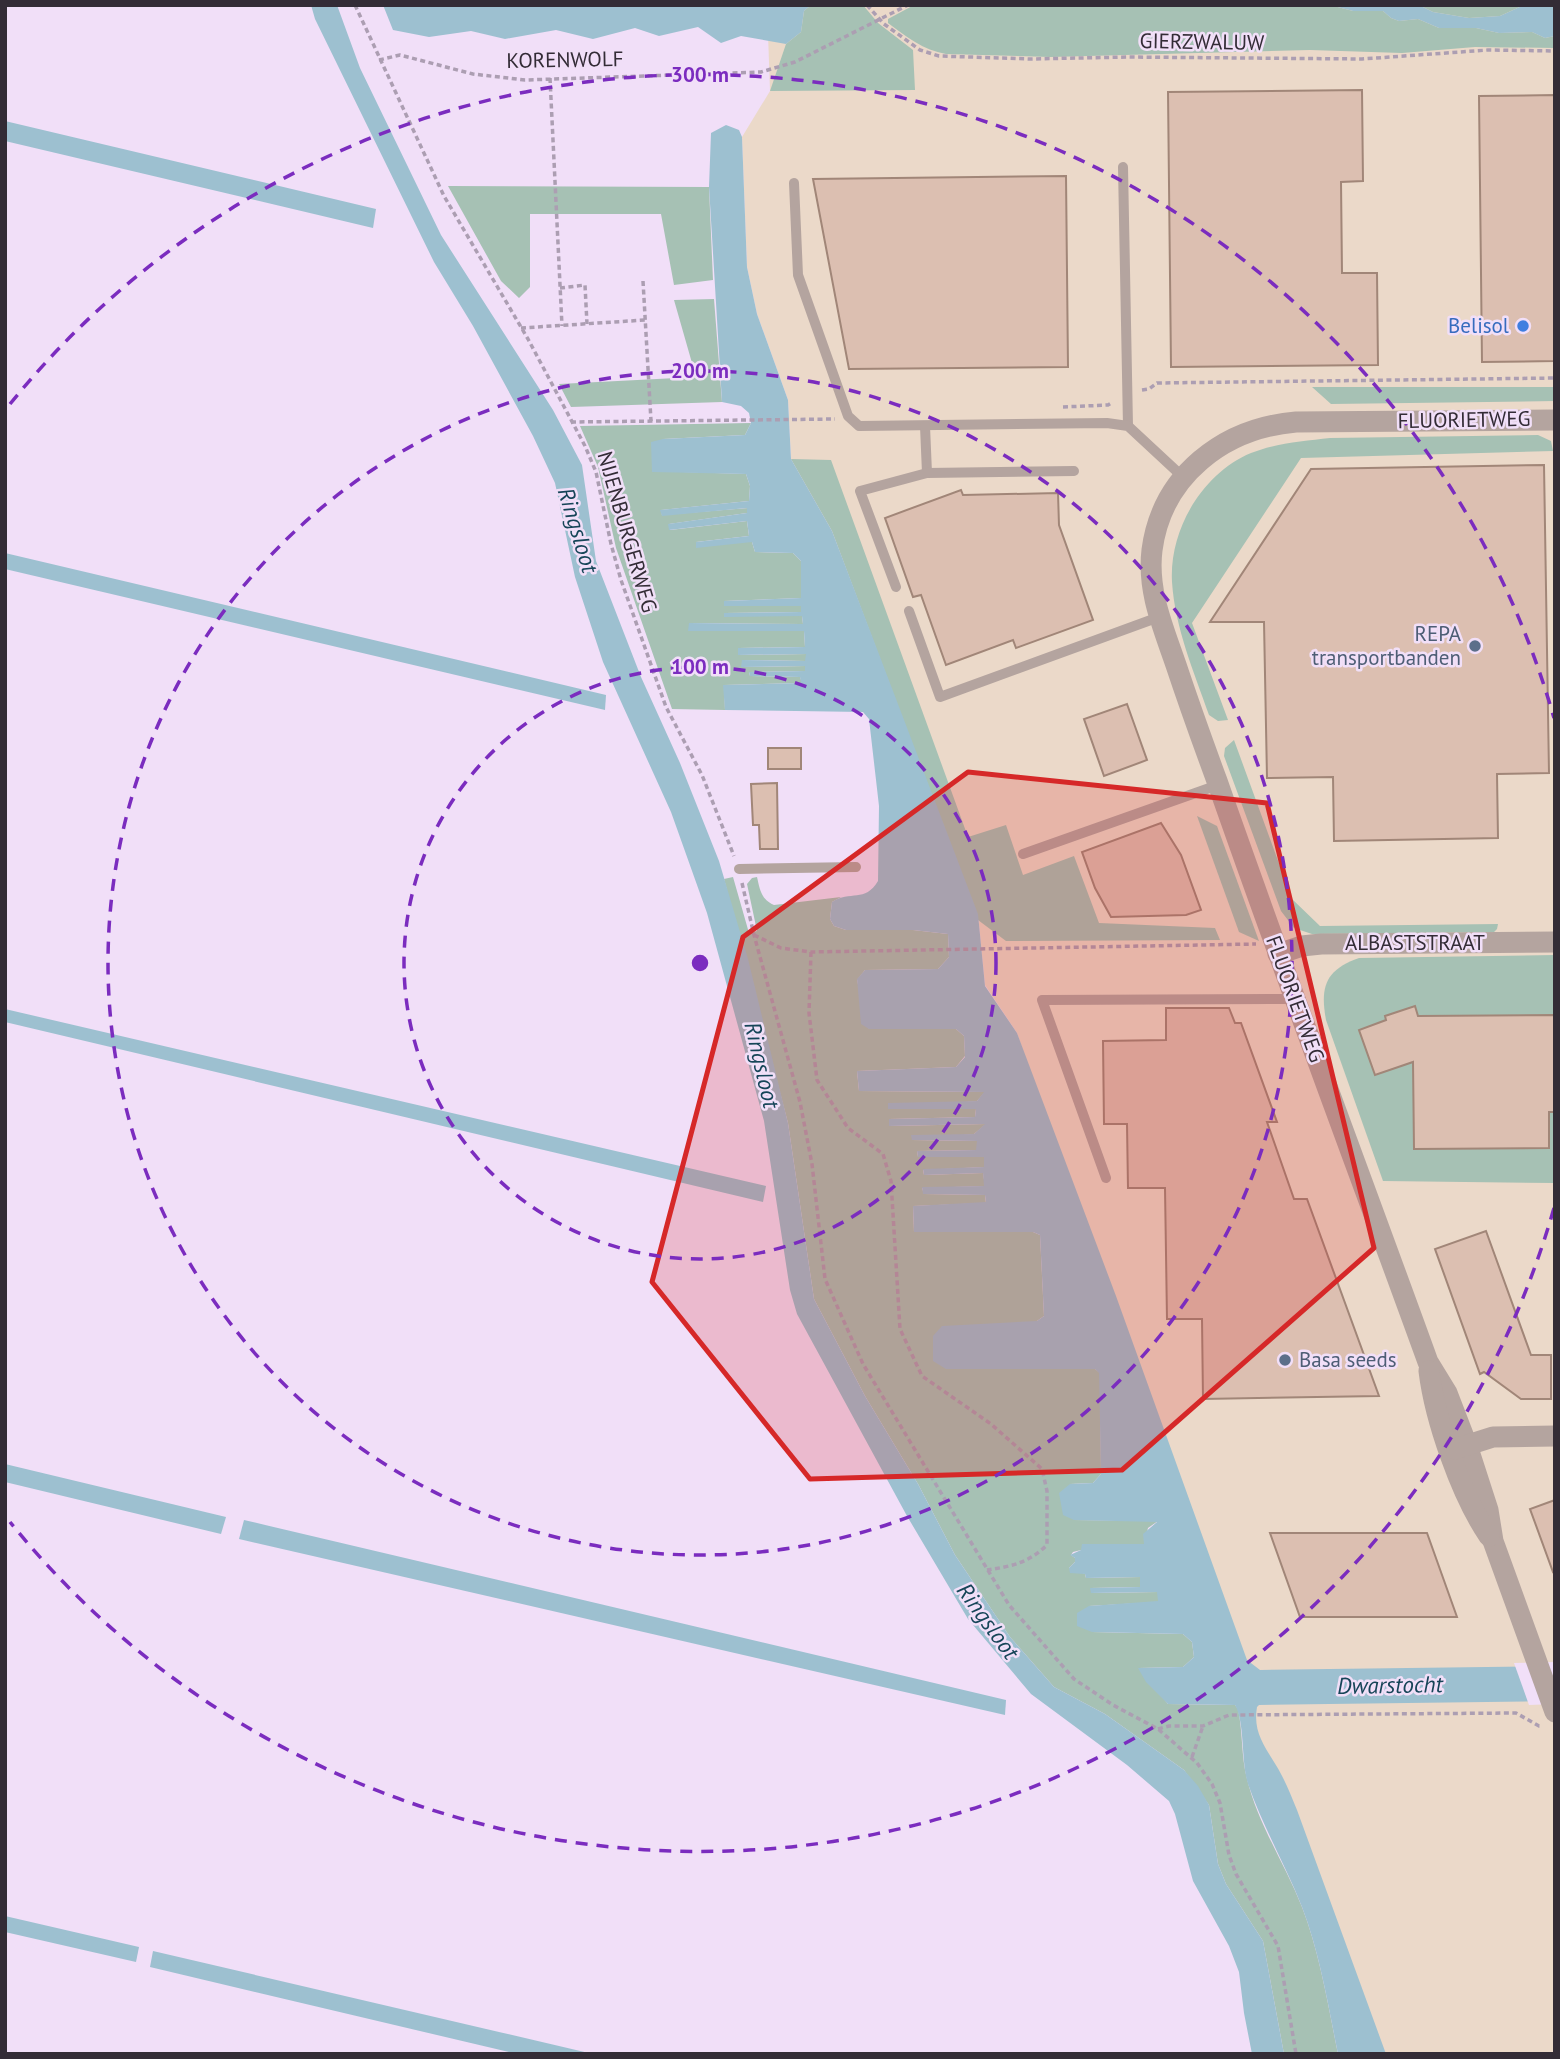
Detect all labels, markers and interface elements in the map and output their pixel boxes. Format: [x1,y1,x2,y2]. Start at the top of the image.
street label: GIERZWALUW [1139,27,1265,56]
street label: KORENWOLF [506,45,624,74]
text: 300 m [671,61,729,88]
place label: Belisol [1448,312,1509,339]
marker: Belisol [1515,318,1531,334]
text: 200 m [671,357,729,384]
street label: FLUORIETWEG [1397,405,1531,434]
street label: NIJENBURGERWEG [592,448,663,616]
water label: Ringsloot [552,484,606,578]
place label: REPA transportbanden [1312,620,1462,671]
marker: REPA transportbanden [1467,638,1483,654]
text: 100 m [671,653,729,680]
street label: ALBASTSTRAAT [1345,929,1485,956]
street label: FLUORIETWEG [1260,932,1331,1066]
centre of rings [688,951,712,975]
water label: Ringsloot [738,1019,787,1113]
place label: Basa seeds [1299,1346,1397,1373]
marker: Basa seeds [1277,1352,1293,1368]
water label: Ringsloot [951,1577,1027,1666]
water label: Dwarstocht [1337,1669,1445,1700]

